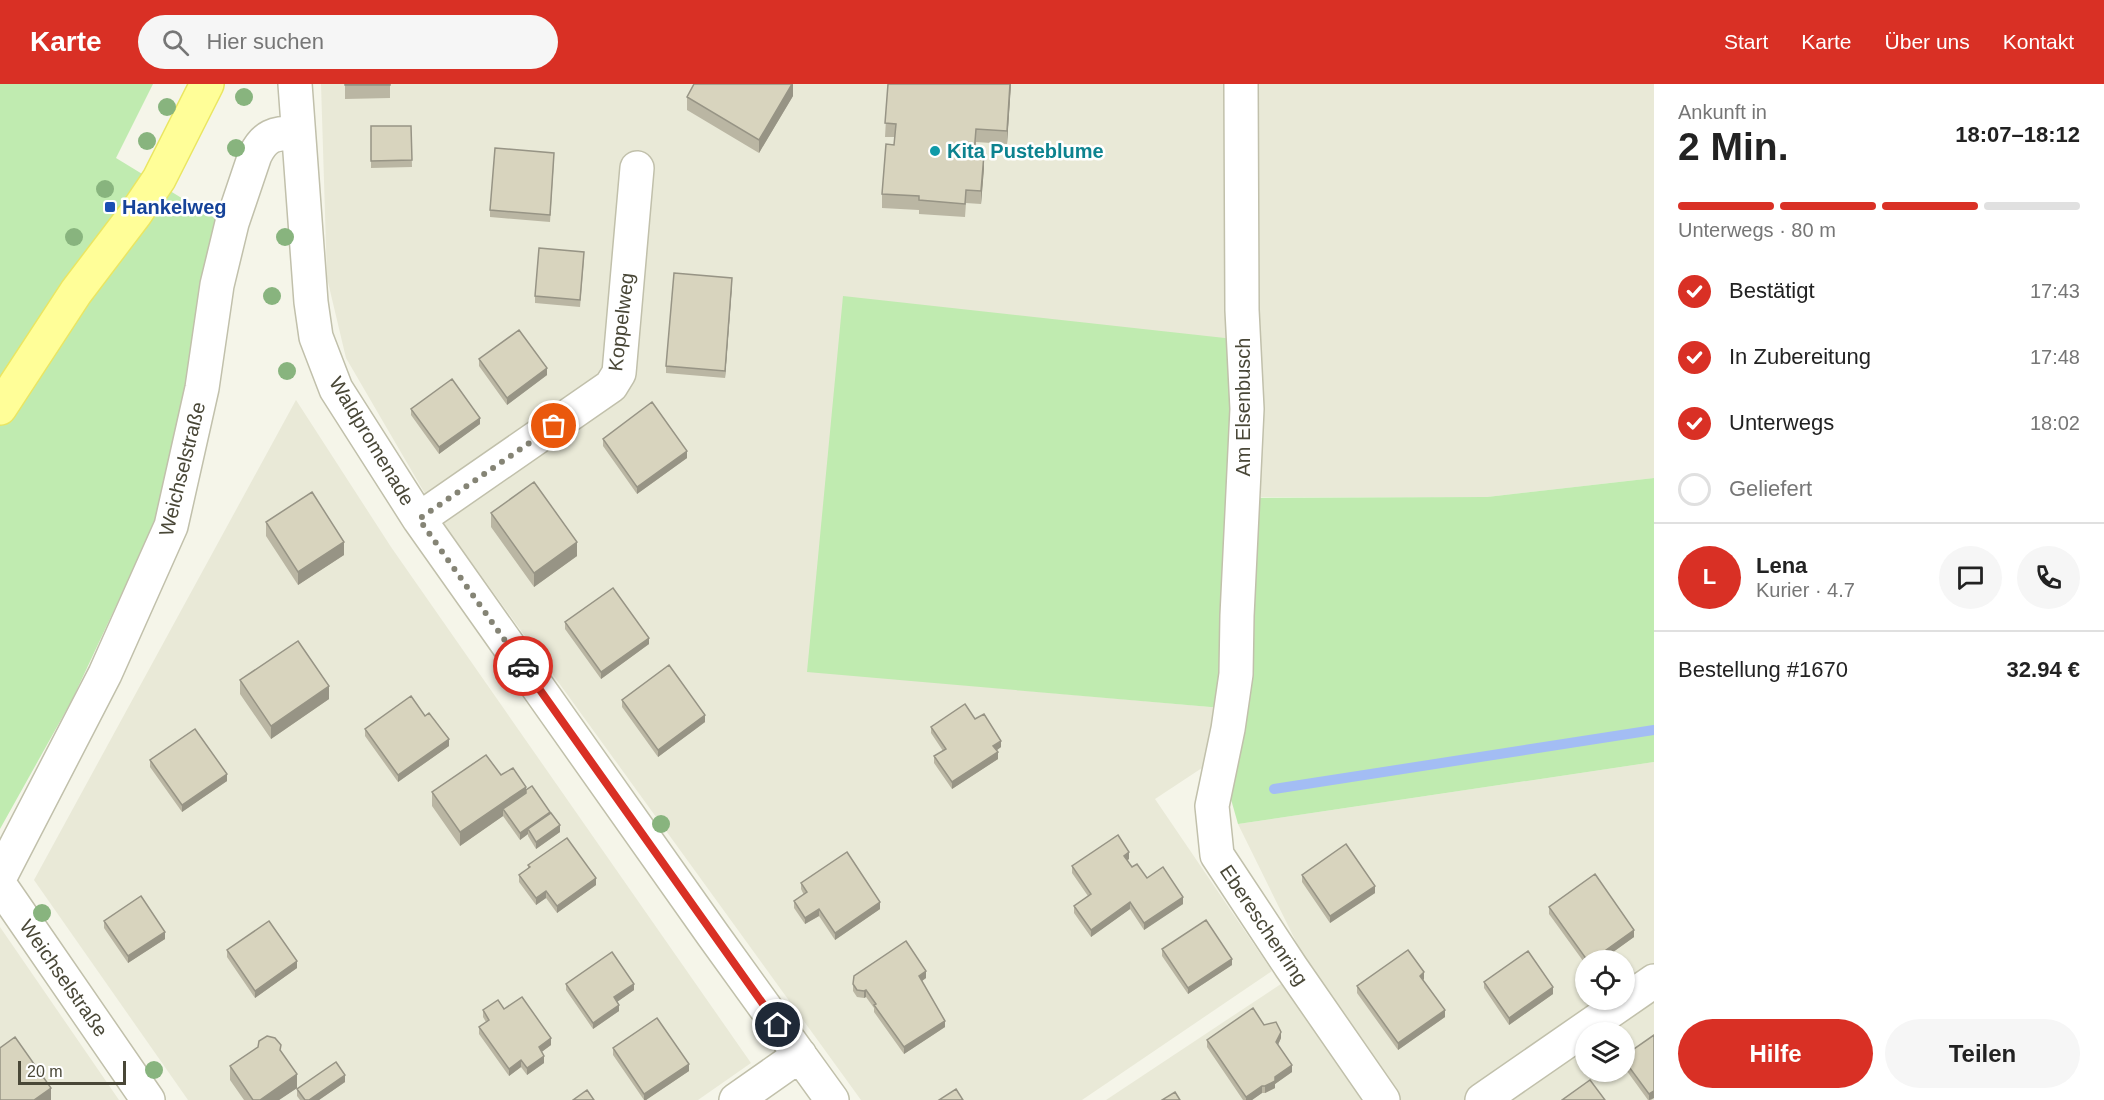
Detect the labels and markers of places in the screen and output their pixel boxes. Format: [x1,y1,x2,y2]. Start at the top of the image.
place label: Kita Pusteblume [947,140,1104,162]
marker: Kita Pusteblume [928,144,942,158]
place label: Hankelweg [122,196,226,218]
marker: Hankelweg [103,200,117,214]
pin [528,400,579,451]
pin [752,999,803,1050]

